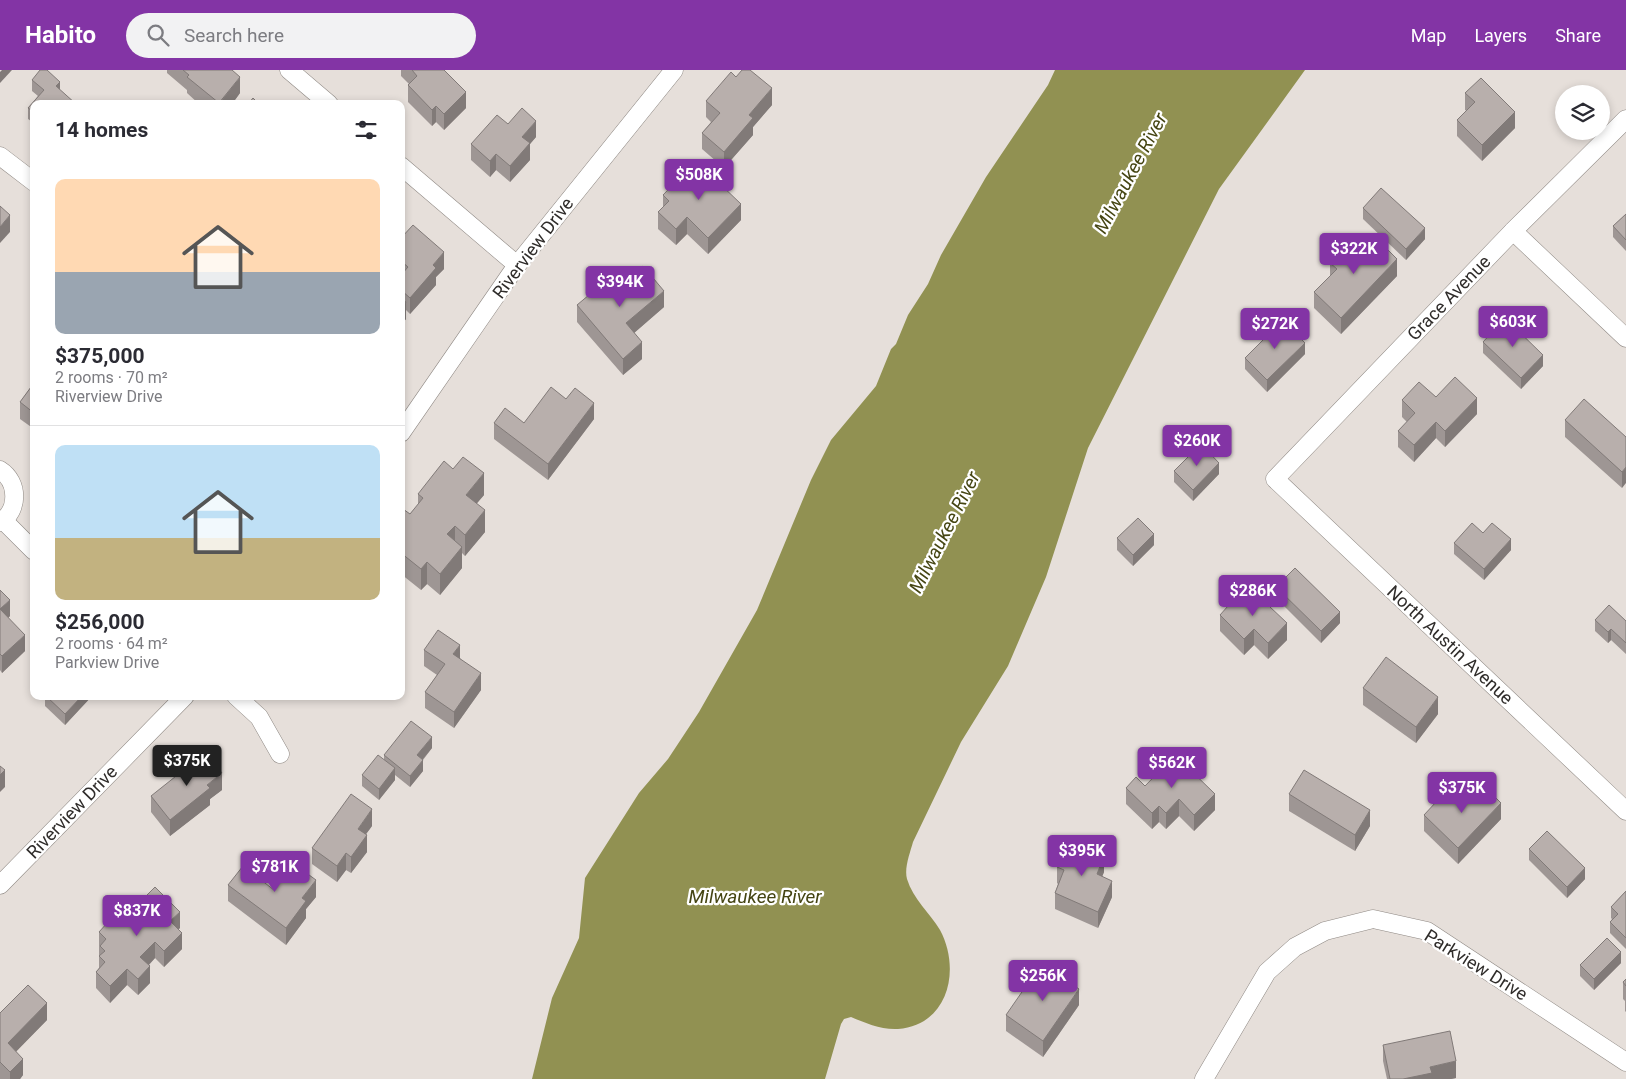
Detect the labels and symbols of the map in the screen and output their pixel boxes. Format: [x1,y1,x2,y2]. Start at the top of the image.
water label: Milwaukee River [1089,108,1172,237]
pin: $508K [664,158,734,201]
street label: Riverview Drive [488,193,577,302]
pin: $322K [1319,232,1389,275]
street label: Grace Avenue [1403,251,1494,345]
pin: $394K [585,266,655,308]
pin: $603K [1478,306,1548,348]
pin: $272K [1240,308,1310,350]
pin: $260K [1162,424,1232,467]
water label: Milwaukee River [904,467,985,597]
pin: $286K [1218,574,1288,617]
street label: North Austin Avenue [1383,581,1518,708]
pin: $375K [152,744,222,787]
pin: $562K [1137,746,1207,789]
street label: Riverview Drive [22,761,121,862]
pin: $375K [1427,772,1497,814]
pin: $395K [1047,834,1117,877]
pin: $781K [240,850,310,893]
water label: Milwaukee River [688,885,822,908]
pin: $837K [102,894,172,937]
street label: Parkview Drive [1421,925,1532,1005]
pin: $256K [1008,960,1078,1002]

